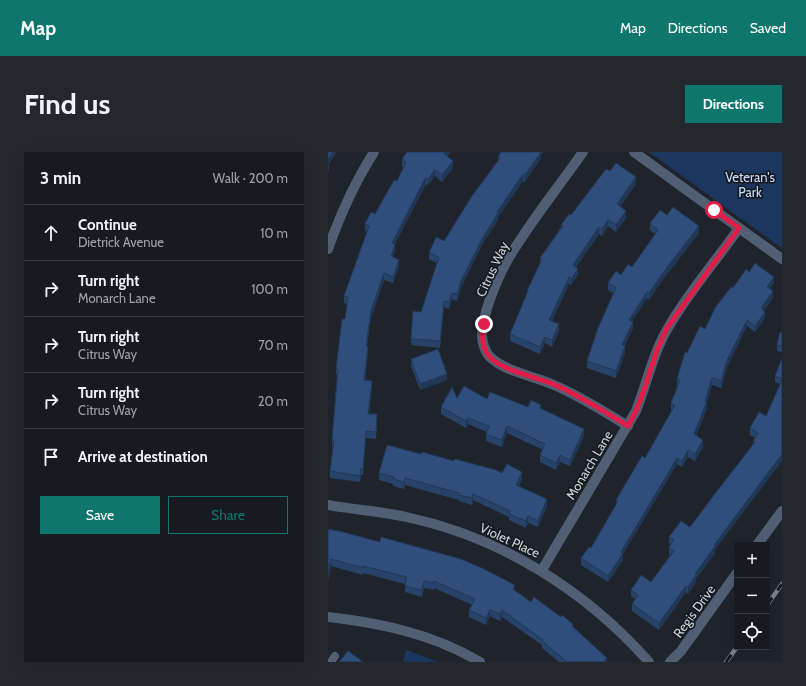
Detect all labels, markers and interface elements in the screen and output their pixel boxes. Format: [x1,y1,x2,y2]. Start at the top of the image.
text: Map [20,17,56,40]
text: Map [620,19,646,37]
text: Directions [668,19,728,37]
text: Saved [750,19,786,37]
button: Directions [685,85,782,123]
text: Find us [24,87,110,121]
text: 3 min [40,168,81,188]
park label: Veteran's Park [725,169,775,200]
text: Walk · 200 m [213,170,288,186]
route start [705,201,723,219]
text: Continue [78,216,137,234]
icon: ahead [40,222,62,244]
text: 10 m [260,225,288,241]
text: Dietrick Avenue [78,234,164,250]
street label: Citrus Way [472,238,512,299]
text: Turn right [78,272,139,290]
icon: right [40,278,62,300]
text: 100 m [251,281,288,297]
text: Monarch Lane [78,290,156,306]
route end [475,315,493,333]
text: Turn right [78,328,139,346]
icon: right [40,334,62,356]
text: 70 m [258,337,288,353]
text: Citrus Way [78,346,137,362]
text: Turn right [78,384,139,402]
icon: right [40,390,62,412]
text: 20 m [258,393,288,409]
text: Citrus Way [78,402,137,418]
street label: Monarch Lane [562,427,616,502]
icon: arrive [40,446,62,468]
text: Arrive at destination [78,448,208,466]
button: Save [40,496,160,534]
button: Share [168,496,288,534]
street label: Violet Place [477,519,543,561]
map controls [734,542,770,650]
button: + [734,542,770,578]
button: − [734,578,770,614]
street label: Regis Drive [670,581,719,640]
button: locate [734,614,770,650]

